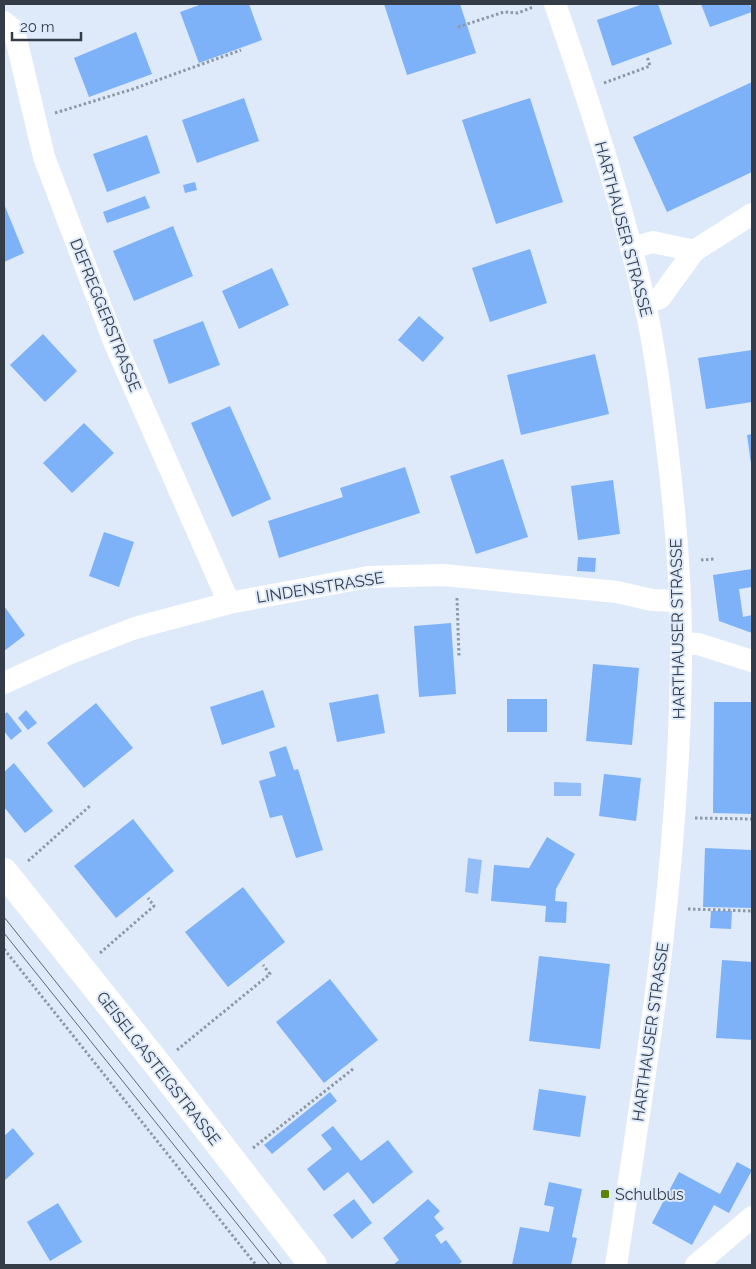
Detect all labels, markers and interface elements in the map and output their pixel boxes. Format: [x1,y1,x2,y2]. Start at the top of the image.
scale bar [12,10,81,42]
text: 20 m [20,18,55,36]
street label: HARTHAUSER STRASSE [591,139,656,319]
street label: DEFREGGERSTRASSE [66,236,145,395]
street label: HARTHAUSER STRASSE [666,538,689,719]
street label: LINDENSTRASSE [255,568,385,607]
street label: HARTHAUSER STRASSE [629,941,673,1123]
street label: GEISELGASTEIGSTRASSE [93,988,225,1149]
place label: Schulbus [615,1185,684,1204]
marker: Schulbus [599,1188,611,1200]

